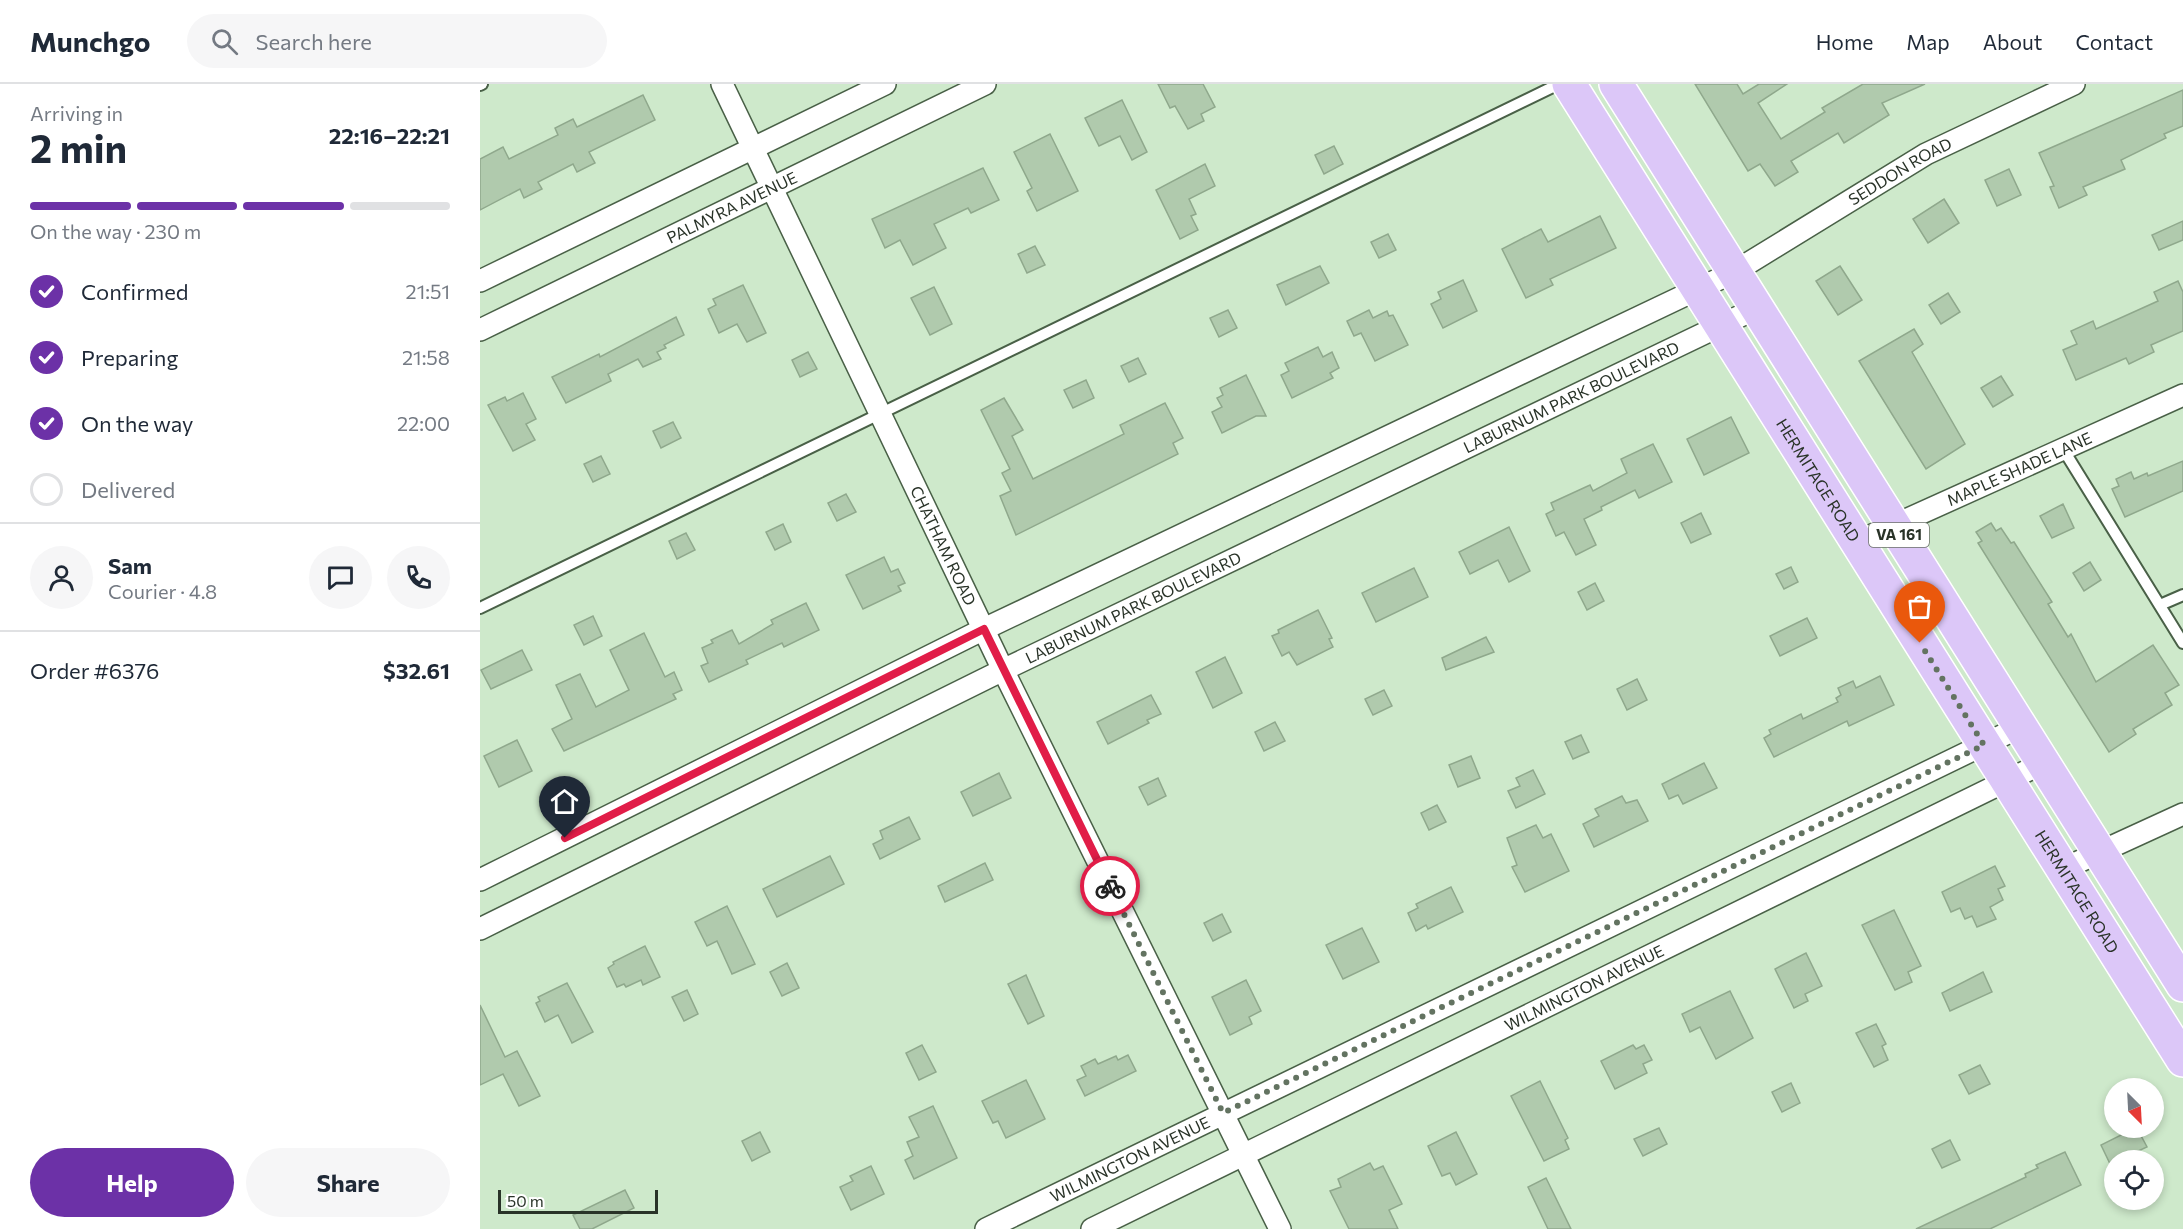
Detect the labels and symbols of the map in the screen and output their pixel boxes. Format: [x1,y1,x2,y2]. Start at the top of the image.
street label: SEDDON ROAD [1845,133,1955,208]
street label: PALMYRA AVENUE [663,167,800,247]
street label: LABURNUM PARK BOULEVARD [1460,337,1682,457]
street label: HERMITAGE ROAD [1773,415,1864,545]
street label: MAPLE SHADE LANE [1944,427,2094,509]
street label: CHATHAM ROAD [907,483,981,608]
road number: VA 161 [1869,523,1929,547]
street label: LABURNUM PARK BOULEVARD [1022,547,1244,667]
pin [1894,581,1945,643]
pin [539,776,590,838]
street label: HERMITAGE ROAD [2032,826,2123,956]
courier [1080,856,1140,916]
street label: WILMINGTON AVENUE [1501,940,1667,1034]
north arrow [2104,1078,2164,1138]
street label: WILMINGTON AVENUE [1047,1112,1213,1205]
scale bar [498,1187,658,1214]

